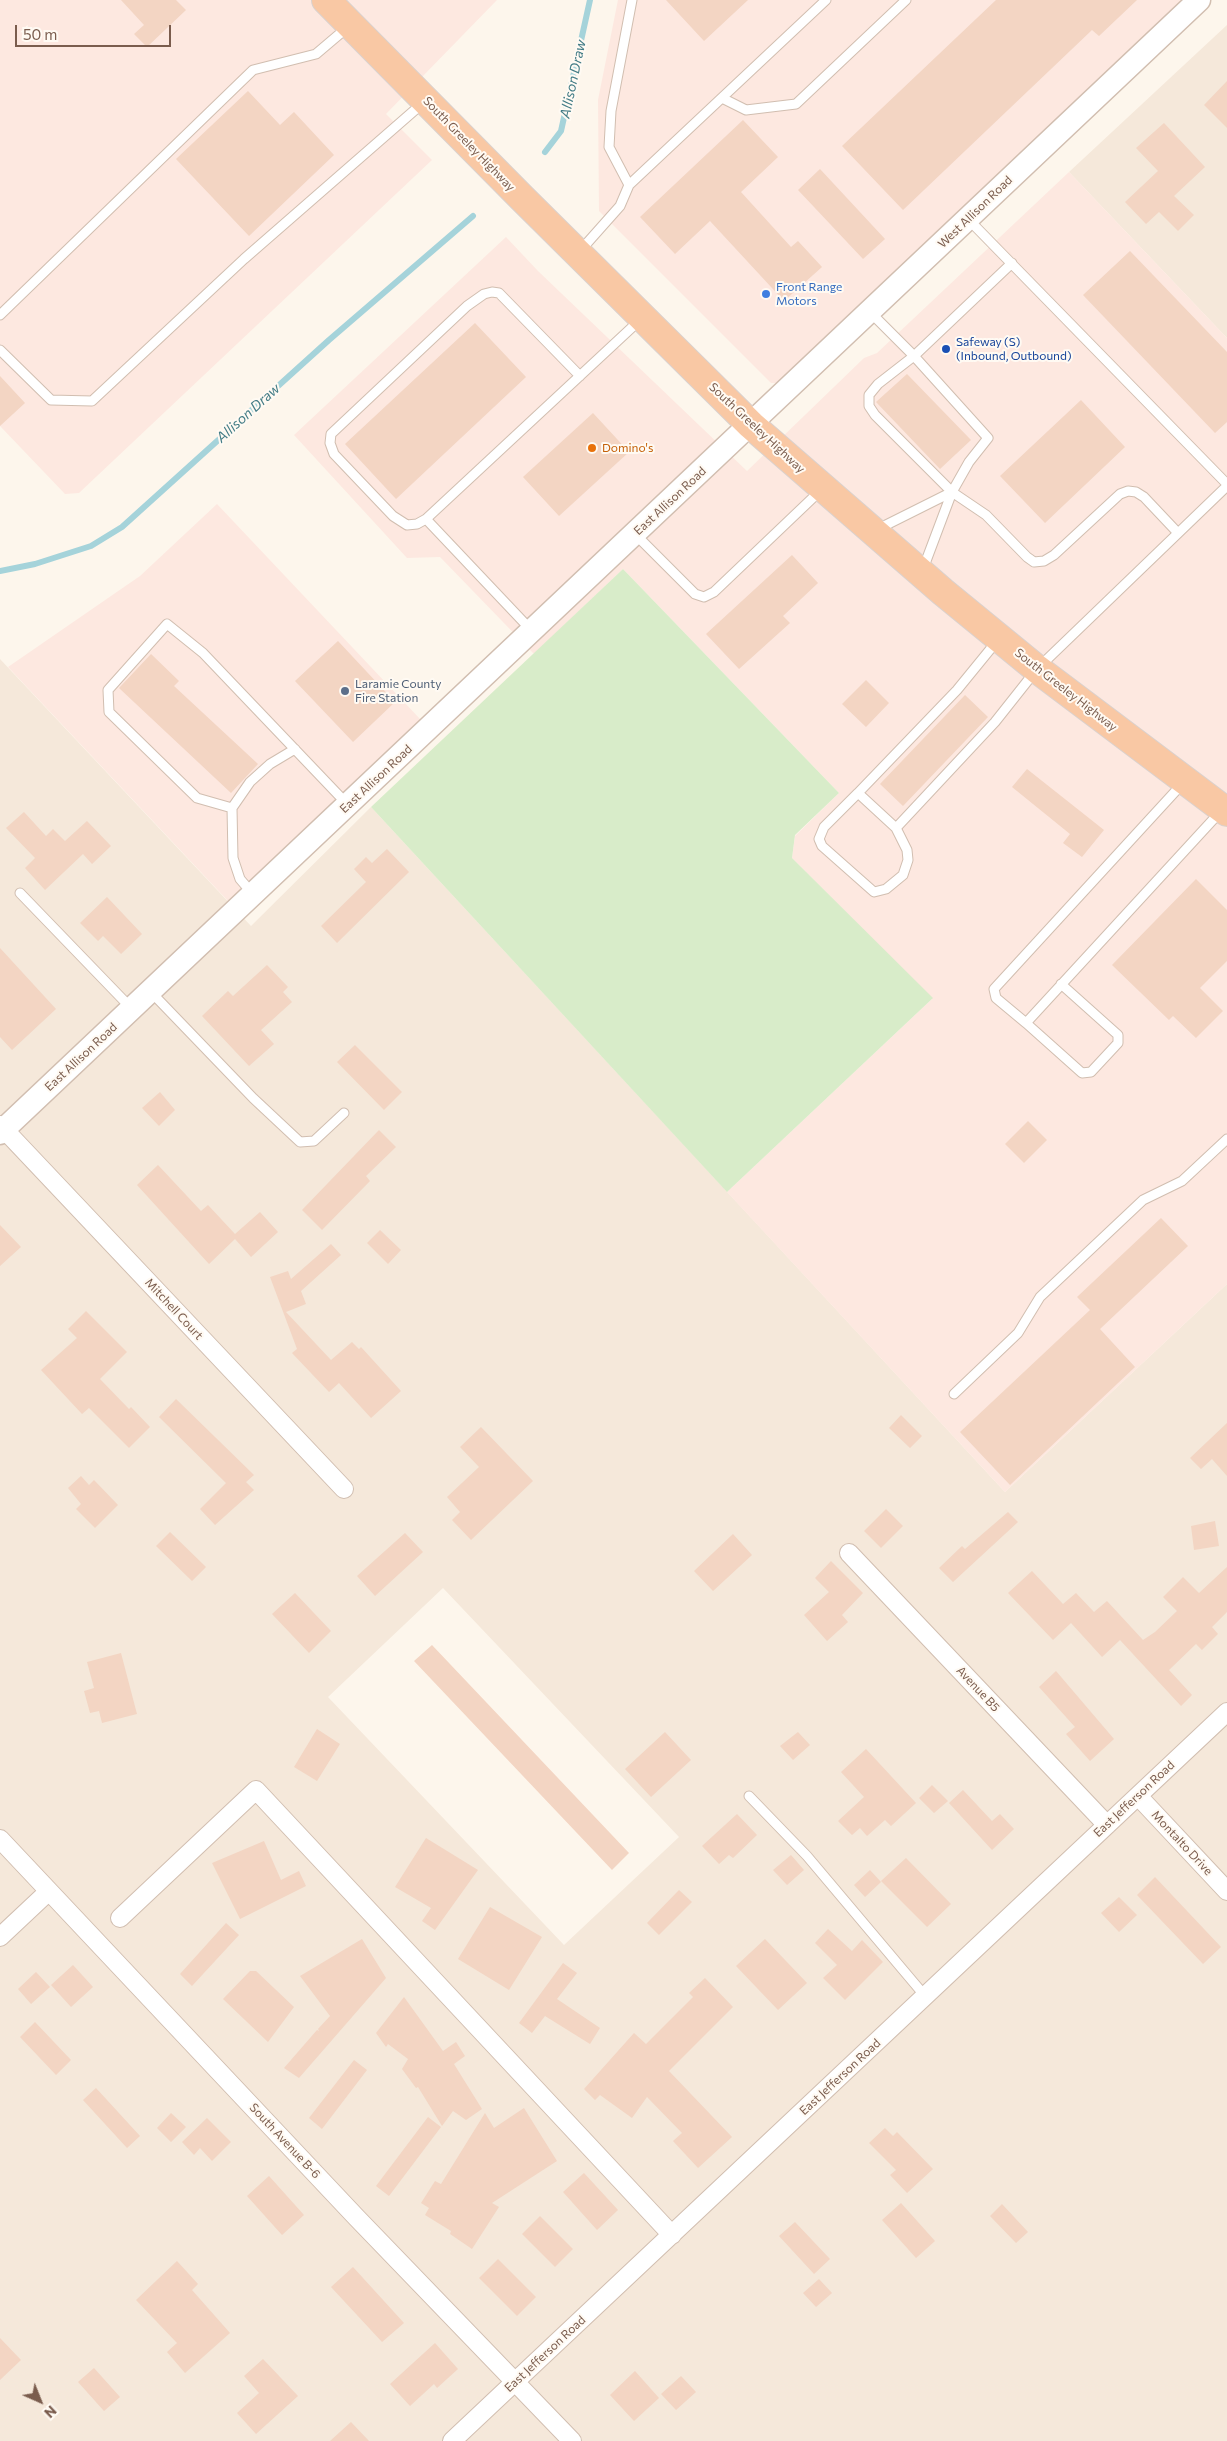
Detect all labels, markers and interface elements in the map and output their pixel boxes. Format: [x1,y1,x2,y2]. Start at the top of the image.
scale bar [18,15,174,47]
text: 50 m [23,25,57,43]
water label: Allison Draw [556,38,590,120]
street label: South Greeley Highway [420,94,518,194]
street label: West Allison Road [935,173,1015,251]
place label: Front Range Motors [776,280,842,308]
marker: Front Range Motors [760,288,772,300]
place label: Safeway (S) (Inbound, Outbound) [956,335,1072,363]
marker: Safeway (S) (Inbound, Outbound) [940,343,952,355]
water label: Allison Draw [213,380,283,446]
street label: South Greeley Highway [706,380,808,476]
place label: Domino's [602,441,653,455]
marker: Domino's [586,442,598,454]
street label: East Allison Road [631,464,709,538]
street label: South Greeley Highway [1012,646,1120,734]
place label: Laramie County Fire Station [355,677,441,705]
marker: Laramie County Fire Station [339,685,351,697]
street label: East Allison Road [337,742,415,816]
street label: East Allison Road [42,1020,120,1094]
street label: Mitchell Court [142,1275,206,1343]
street label: Avenue B5 [953,1663,1003,1715]
street label: East Jefferson Road [1091,1758,1177,1840]
street label: Montalto Drive [1148,1808,1216,1878]
street label: East Jefferson Road [797,2036,883,2118]
street label: South Avenue B-6 [247,2100,323,2182]
street label: East Jefferson Road [502,2313,588,2395]
north arrow [15,2376,65,2426]
text: N [41,2402,60,2422]

